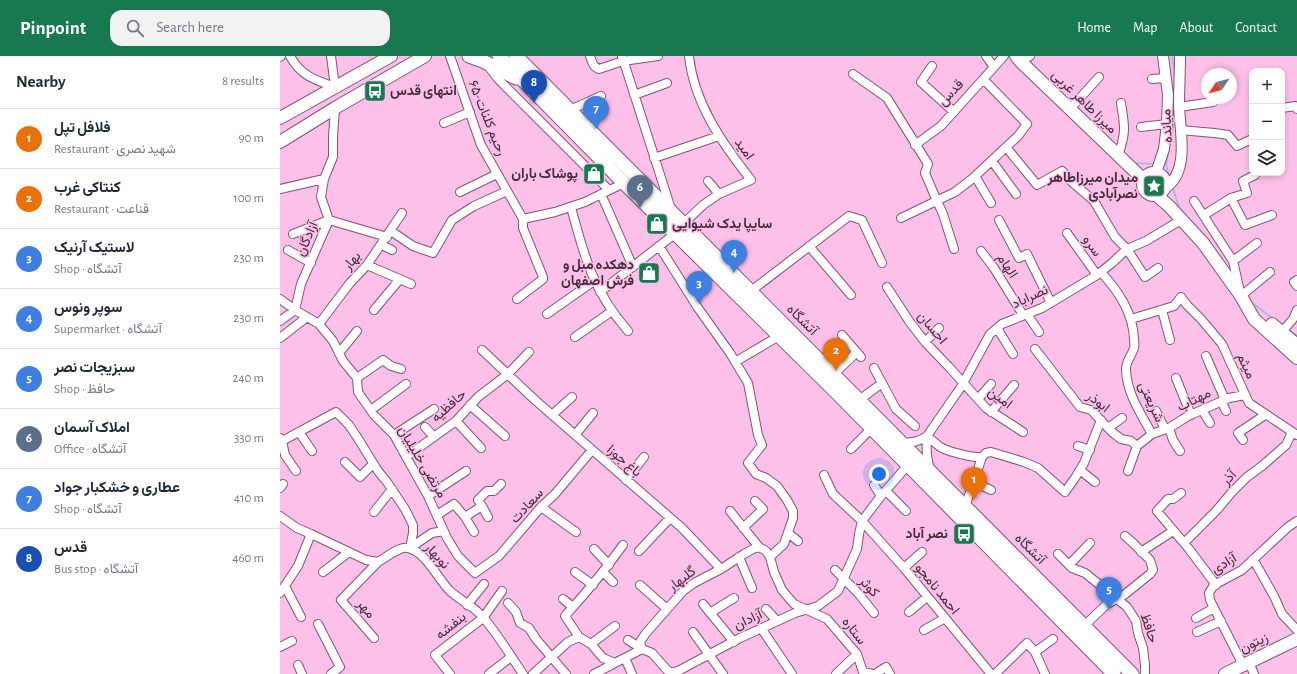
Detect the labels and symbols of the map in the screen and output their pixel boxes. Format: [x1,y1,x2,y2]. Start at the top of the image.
street label: میرزا طاهر غربی [1048,68,1119,137]
north arrow [1201,68,1237,104]
pin: 8 [521,70,547,103]
street label: قدس [936,77,967,110]
bus stop icon: انتهای قدس [362,78,388,104]
street label: ۶۵-رحیم کلنات [465,78,509,158]
place label: انتهای قدس [390,84,457,99]
pin: 7 [583,96,609,129]
street label: میانده [1159,109,1175,143]
street label: امید [732,135,756,163]
shop icon: پوشاک باران [581,161,607,187]
place label: پوشاک باران [511,167,578,183]
place label: میدان میرزاطاهر نصرآبادی [1046,171,1138,202]
place icon: میدان میرزاطاهر نصرآبادی [1141,173,1167,199]
pin: 6 [627,175,653,208]
shop icon: سایپا یدک شیوایی [644,211,670,237]
place label: سایپا یدک شیوایی [672,217,772,233]
street label: آزادگان [293,218,322,259]
street label: سرو [1079,233,1104,260]
pin: 4 [721,240,747,273]
street label: بهار [340,249,364,274]
street label: الهام [993,251,1020,281]
place label: دهکده مبل و فرش اصفهان [561,258,634,289]
shop icon: دهکده مبل و فرش اصفهان [636,260,662,286]
pin: 3 [686,271,712,304]
street label: نصراباد [1010,283,1051,312]
street label: آتشگاه [784,301,822,339]
street label: احسان [914,309,949,348]
pin: 2 [823,338,849,371]
street label: میثم [1233,351,1258,381]
street label: شریعتی [1135,380,1166,425]
street label: امین [985,384,1015,412]
street label: مهتاب [1175,386,1214,415]
street label: حافظیه [429,387,469,425]
street label: ابوذر [1082,388,1112,416]
street label: مرتضی خلیلیان [394,424,449,501]
street label: باغ جوزا [602,442,644,482]
your location [869,464,889,484]
street label: آذر [1217,466,1241,490]
pin: 1 [961,467,987,500]
street label: سعادت [508,486,546,526]
bus stop icon: نصر آباد [951,521,977,547]
place label: نصر آباد [905,526,948,542]
street label: آتشگاه [1012,530,1050,568]
street label: نوبهار [420,540,452,572]
street label: آزادی [1208,549,1241,578]
street label: احمد نامجو [911,561,962,618]
street label: گلبهار [664,563,699,595]
street label: کوثر [855,573,882,601]
pin: 5 [1096,577,1122,610]
street label: مهر [353,596,378,622]
street label: آزادان [731,606,766,634]
street label: بنفشه [433,610,470,643]
street label: حافظ [1138,612,1160,644]
street label: ستاره [838,615,869,648]
street label: زیتون [1238,630,1271,657]

